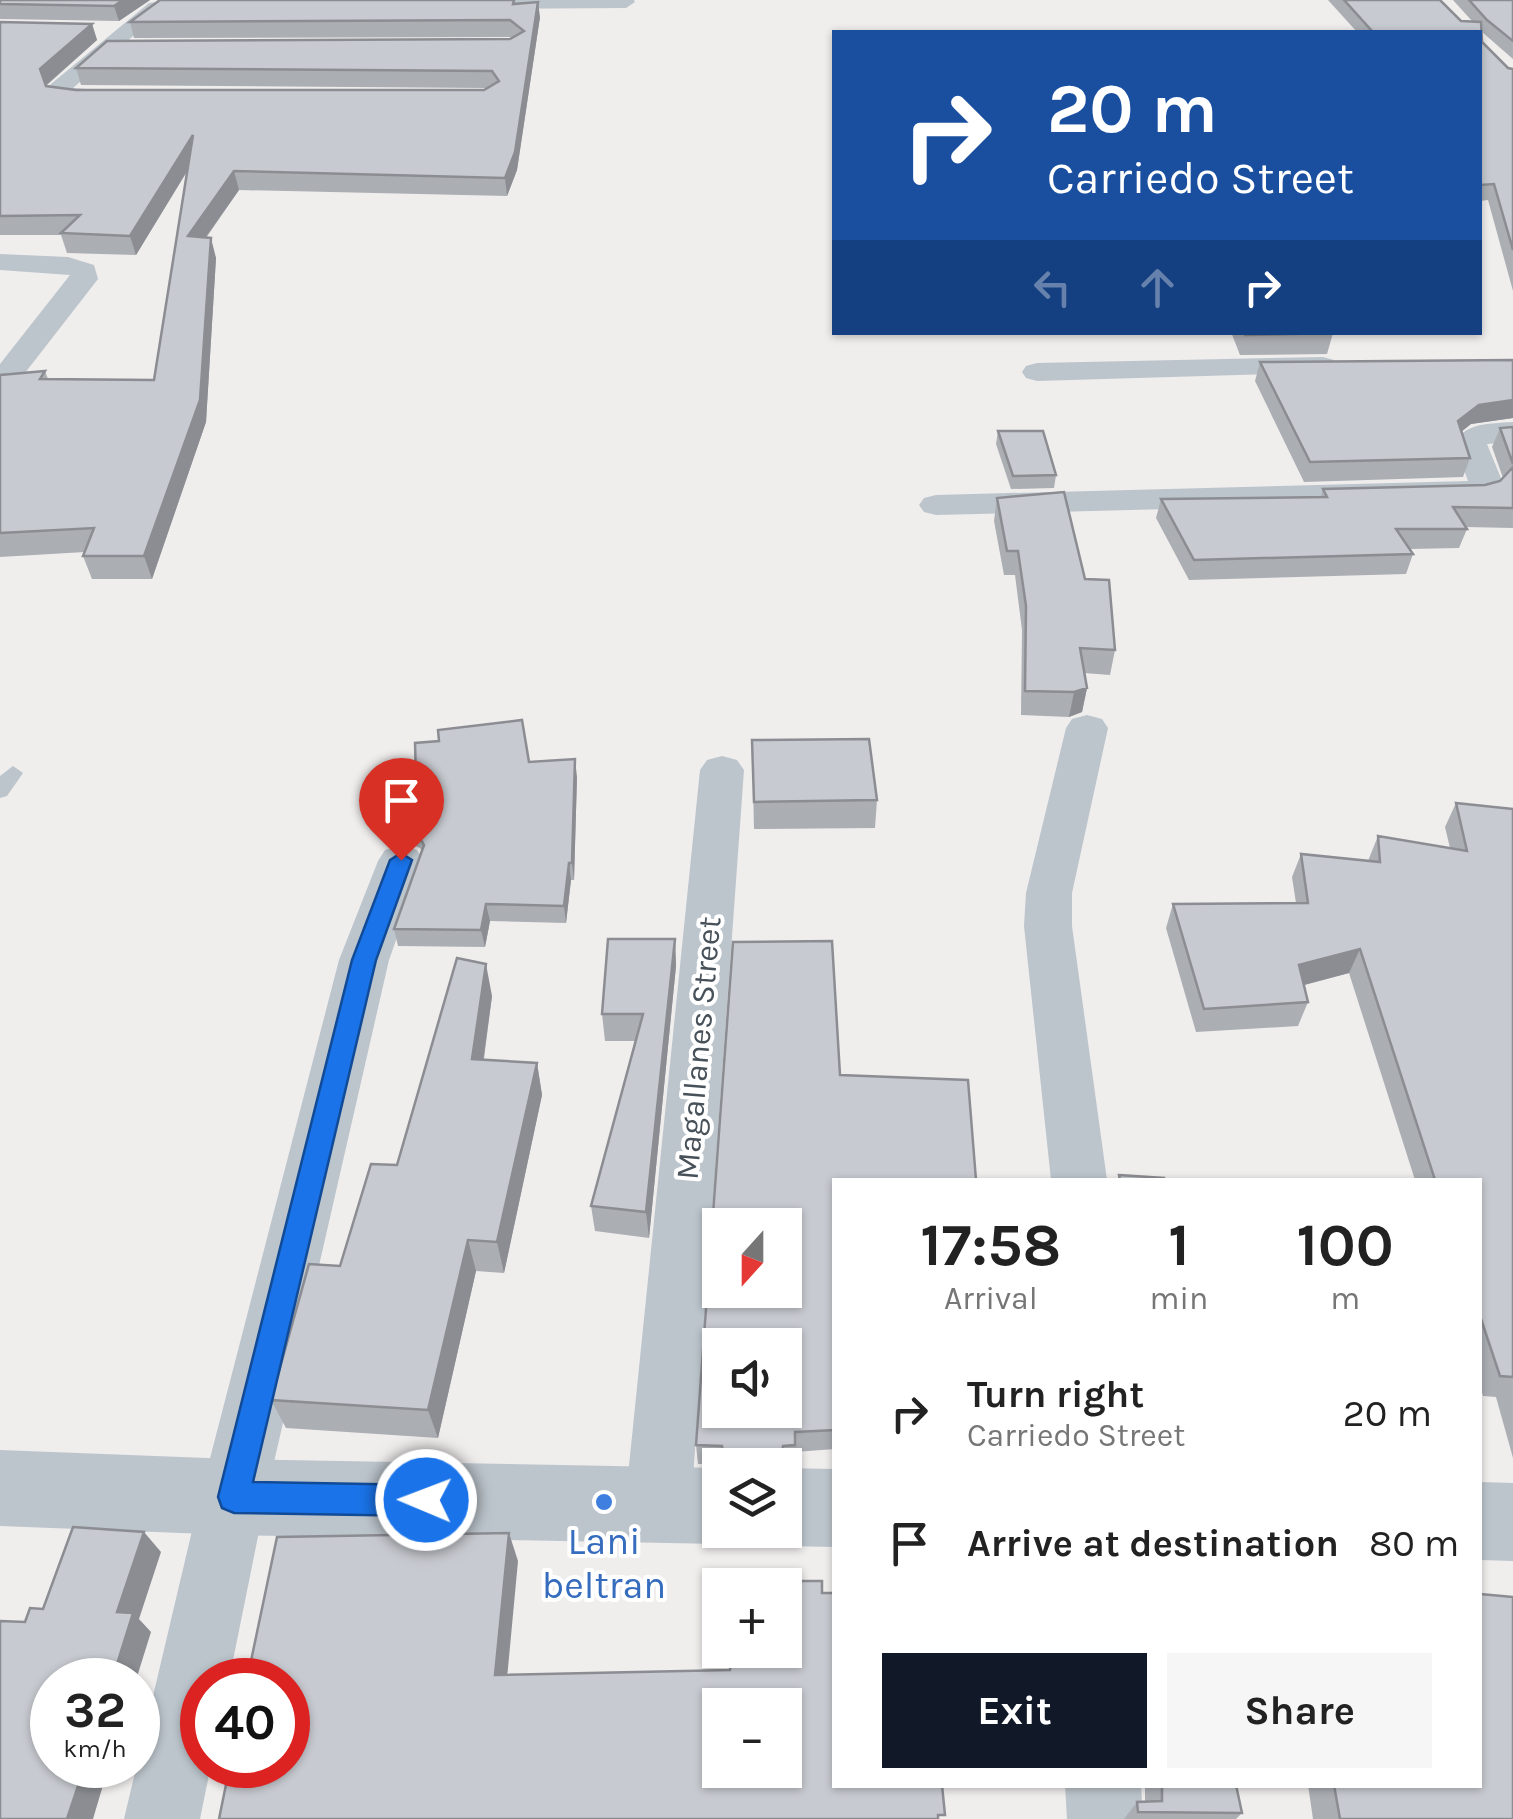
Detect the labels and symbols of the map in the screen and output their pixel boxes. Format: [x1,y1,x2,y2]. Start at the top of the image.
pin [359,758,444,861]
street label: Magallanes Street [669,915,728,1181]
north arrow [702,1208,802,1308]
position arrow [374,1448,478,1552]
marker: Lani beltran [593,1491,615,1513]
place label: Lani beltran [542,1519,666,1608]
speed limit sign: 40 [180,1658,310,1788]

